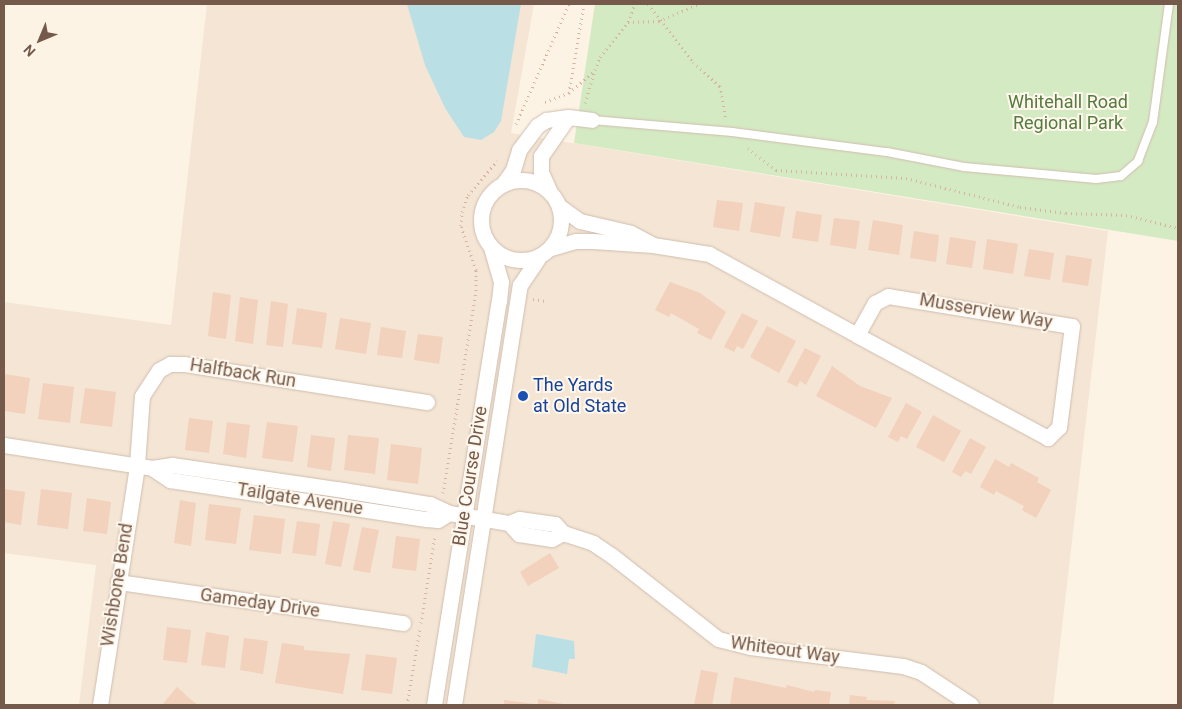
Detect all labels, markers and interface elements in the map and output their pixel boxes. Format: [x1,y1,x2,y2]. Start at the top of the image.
north arrow [15,15,65,65]
text: N [20,41,39,60]
park label: Whitehall Road Regional Park [1008,92,1128,134]
street label: Musserview Way [918,289,1054,333]
street label: Halfback Run [188,354,298,392]
place label: The Yards at Old State [533,375,626,418]
marker: The Yards at Old State [517,390,529,402]
street label: Blue Course Drive [448,405,492,547]
street label: Tailgate Avenue [236,478,364,520]
street label: Wishbone Bend [97,522,137,648]
street label: Gameday Drive [199,584,321,622]
street label: Whiteout Way [729,632,841,668]

